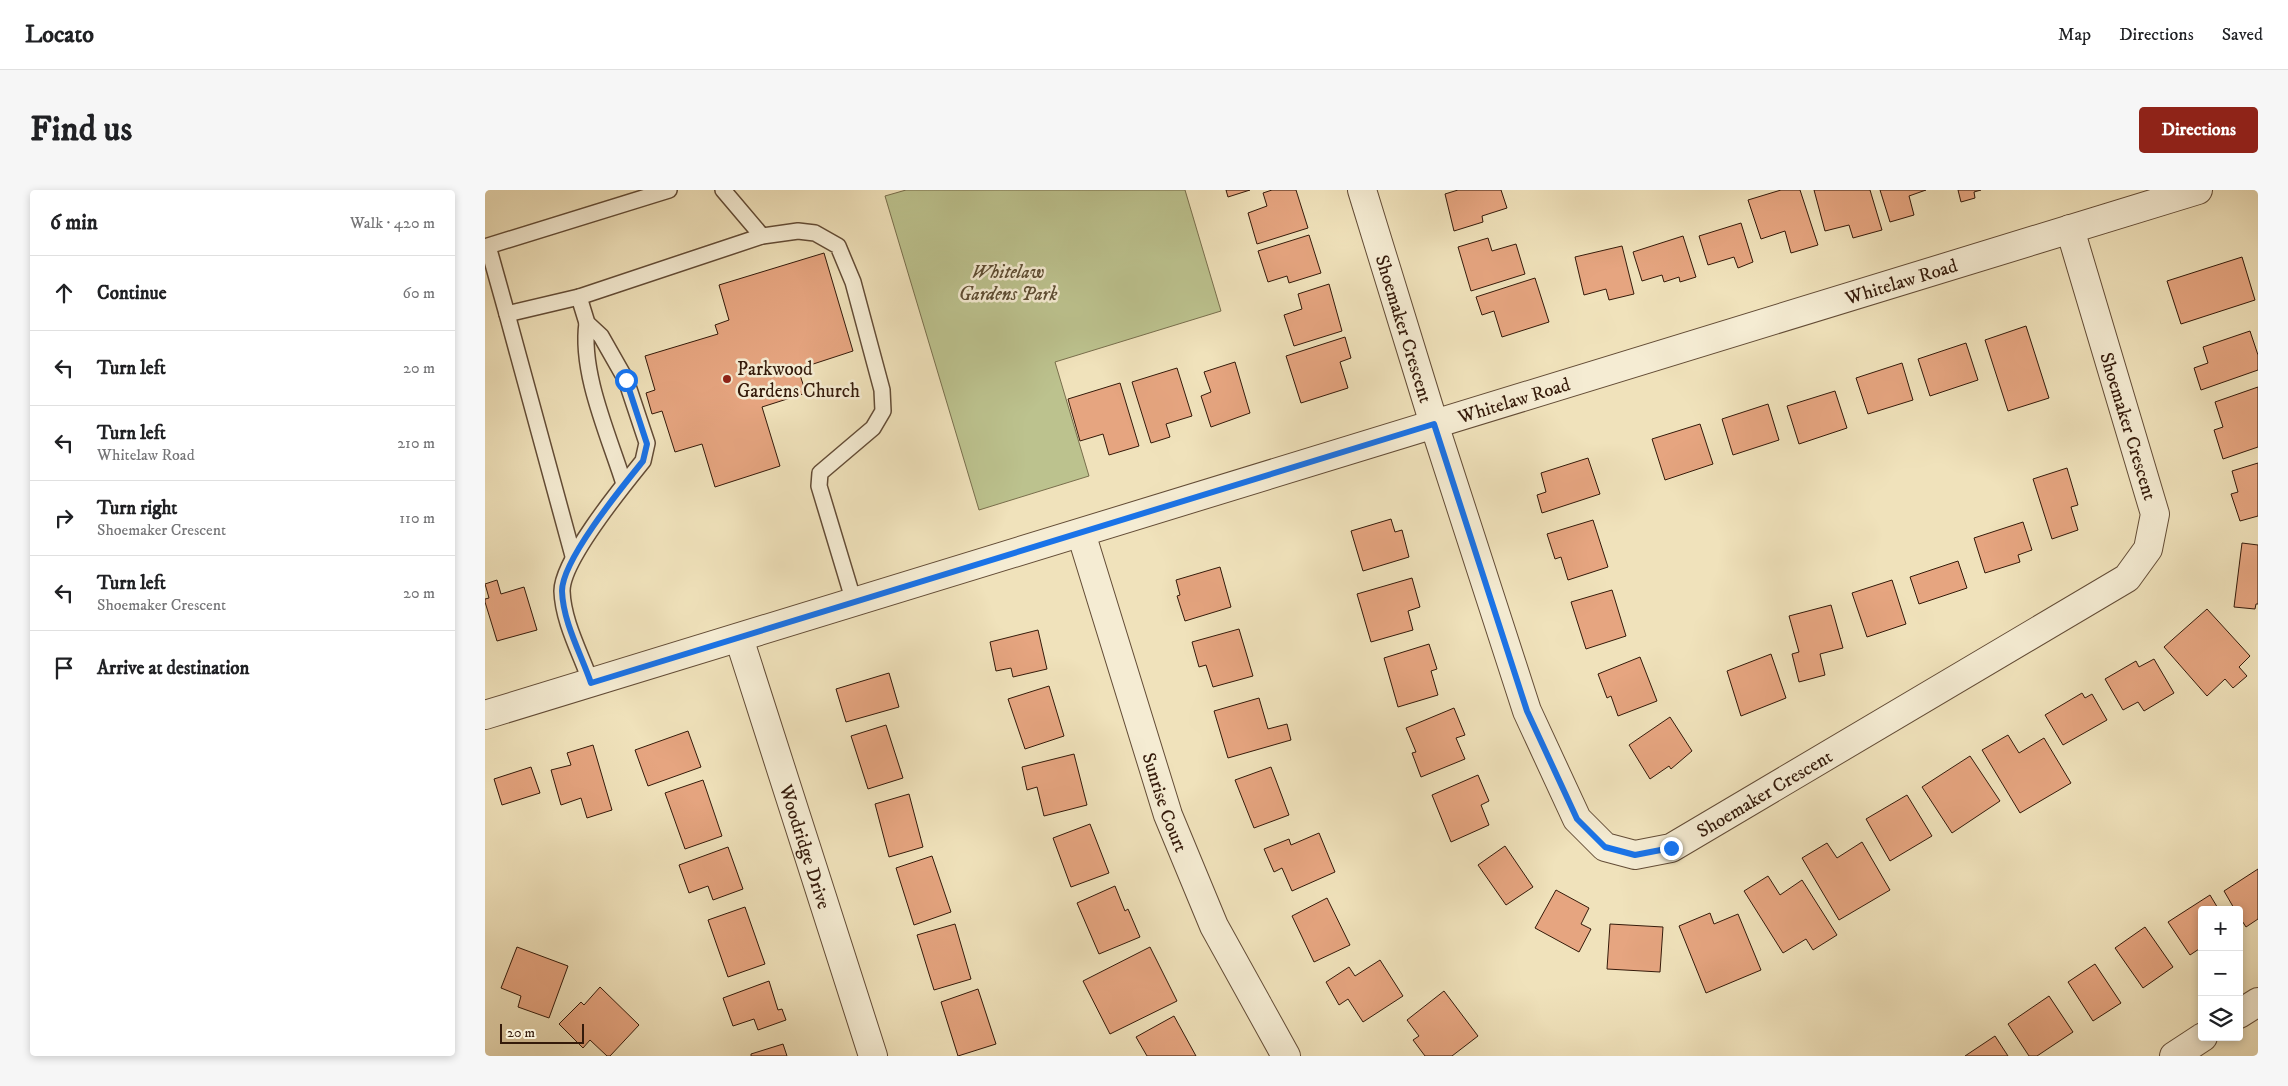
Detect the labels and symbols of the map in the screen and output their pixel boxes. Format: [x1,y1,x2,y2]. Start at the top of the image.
street label: Shoemaker Crescent [1370,252,1437,406]
street label: Whitelaw Road [1842,254,1961,311]
park label: Whitelaw Gardens Park [959,261,1057,306]
street label: Shoemaker Crescent [2094,350,2161,503]
place label: Parkwood Gardens Church [737,358,860,403]
route start [615,369,638,392]
marker: Parkwood Gardens Church [721,373,733,385]
street label: Whitelaw Road [1454,373,1574,429]
street label: Shoemaker Crescent [1693,745,1837,843]
street label: Sunrise Court [1136,750,1192,856]
street label: Woodridge Drive [773,781,835,912]
route end [1660,837,1683,860]
scale bar [500,1021,584,1044]

